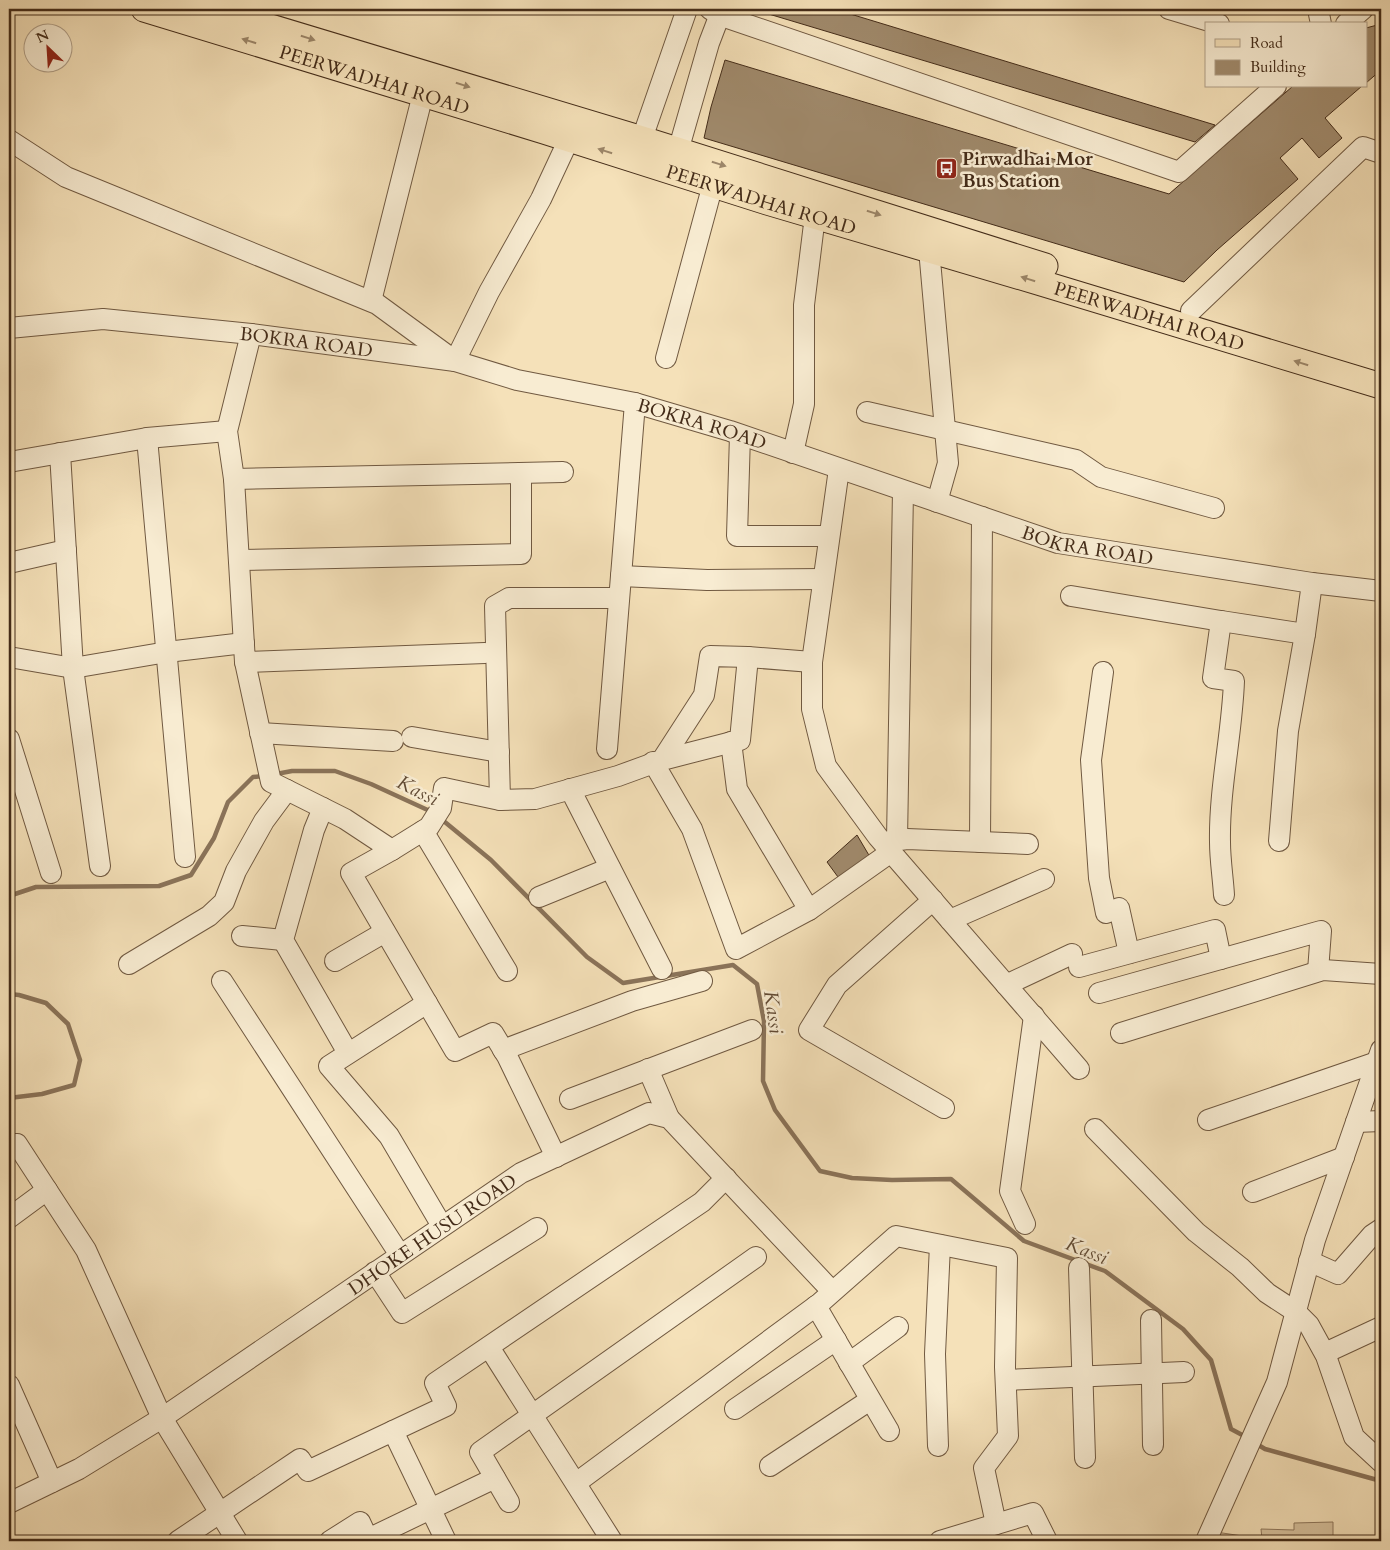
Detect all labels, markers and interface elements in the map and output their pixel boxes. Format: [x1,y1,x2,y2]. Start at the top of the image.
north arrow [22,22,72,72]
legend [1205,22,1368,88]
text: N [33,25,52,48]
text: Road [1250,33,1283,53]
one-way arrow [300,35,315,43]
one-way arrow [242,36,257,44]
street label: PEERWADHAI ROAD [276,39,472,122]
text: Building [1250,57,1306,77]
one-way arrow [456,82,471,90]
one-way arrow [597,146,612,154]
place label: Pirwadhai Mor Bus Station [962,146,1093,194]
bus stop icon: Pirwadhai Mor Bus Station [934,157,958,181]
street label: PEERWADHAI ROAD [663,159,859,242]
one-way arrow [711,161,726,169]
one-way arrow [867,209,882,217]
one-way arrow [1021,275,1036,283]
street label: PEERWADHAI ROAD [1051,276,1247,358]
street label: BOKRA ROAD [239,321,374,364]
one-way arrow [1293,358,1308,366]
street label: BOKRA ROAD [634,392,770,456]
street label: BOKRA ROAD [1018,519,1155,572]
water label: Kassi [392,769,444,813]
water label: Kassi [757,989,790,1036]
street label: DHOKE HUSU ROAD [343,1168,522,1301]
water label: Kassi [1062,1230,1112,1271]

